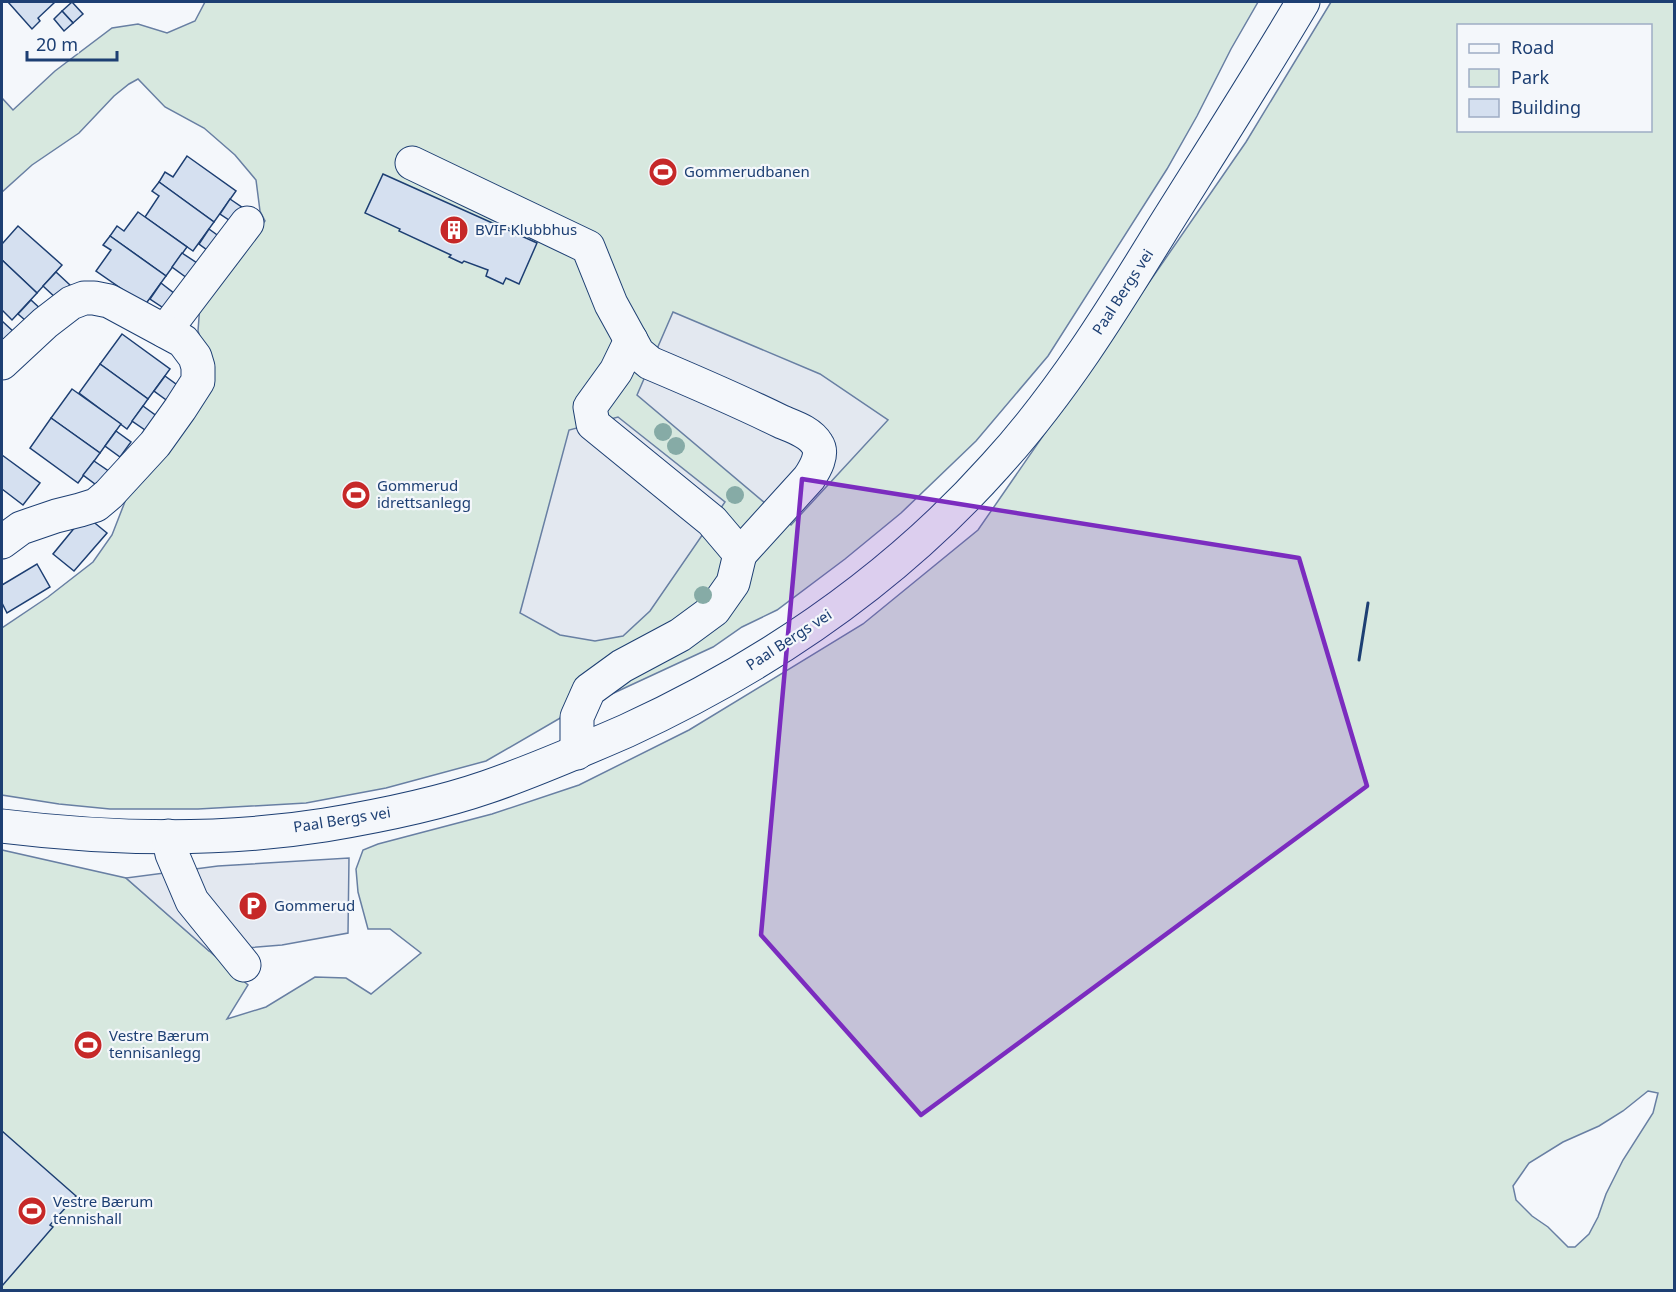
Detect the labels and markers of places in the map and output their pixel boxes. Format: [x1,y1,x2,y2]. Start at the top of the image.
sports icon: Gommerudbanen [647,156,679,188]
place label: Gommerudbanen [684,161,810,181]
building icon: BVIF Klubbhus [438,214,470,246]
place label: BVIF Klubbhus [475,219,577,239]
place label: Gommerud idrettsanlegg [377,475,471,512]
sports icon: Gommerud idrettsanlegg [340,479,372,511]
parking icon: Gommerud [237,890,269,922]
place label: Gommerud [274,895,355,915]
place label: Vestre Bærum tennisanlegg [109,1025,209,1062]
sports icon: Vestre Bærum tennisanlegg [72,1029,104,1061]
place label: Vestre Bærum tennishall [53,1191,153,1228]
sports icon: Vestre Bærum tennishall [16,1195,48,1227]

